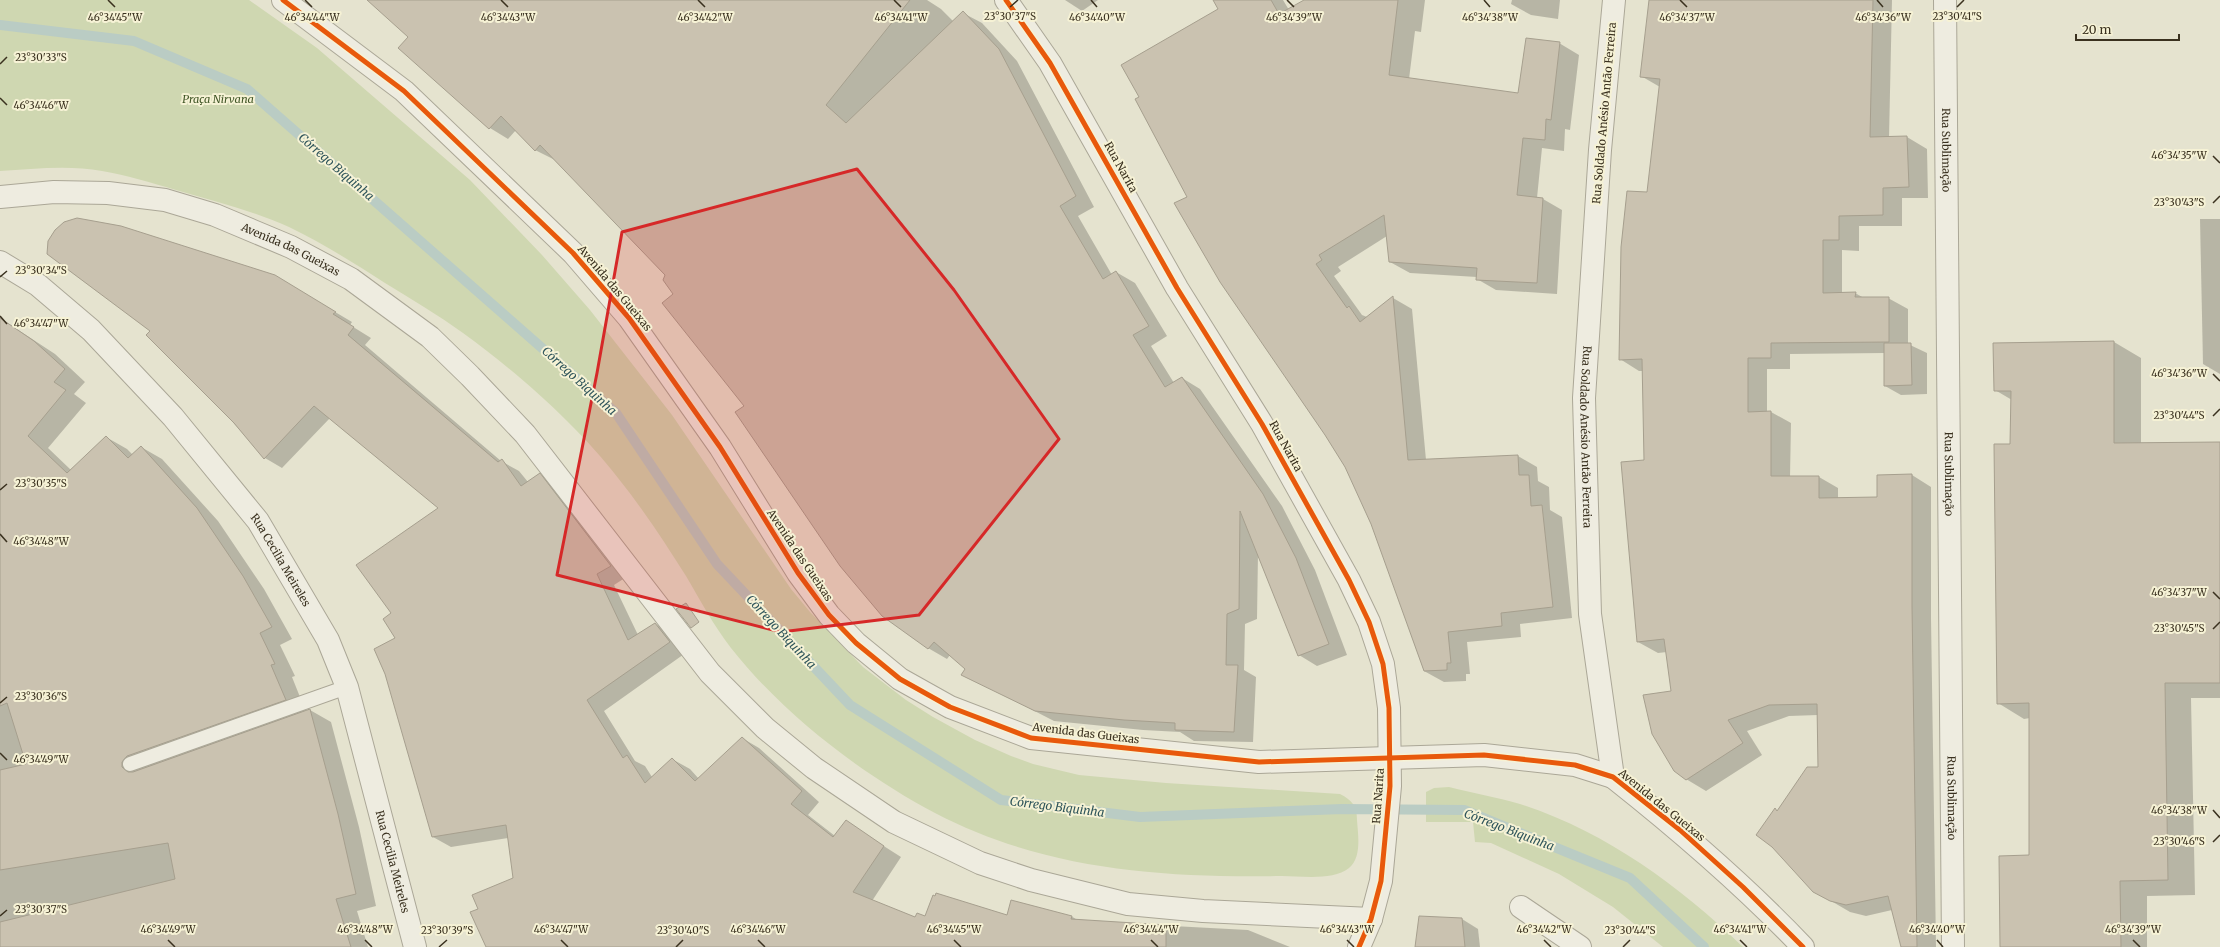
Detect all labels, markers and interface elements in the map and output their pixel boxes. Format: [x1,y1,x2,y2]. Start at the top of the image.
text: 23°30'37"S [984,10,1036,23]
text: 23°30'41"S [1932,10,1982,23]
text: 46°34'45"W [88,11,143,24]
text: 46°34'44"W [285,11,341,24]
text: 46°34'43"W [481,11,536,24]
text: 46°34'42"W [678,11,734,24]
text: 46°34'41"W [874,11,929,24]
text: 46°34'40"W [1069,11,1126,24]
text: 46°34'39"W [1266,11,1323,24]
text: 46°34'38"W [1462,11,1519,24]
text: 46°34'37"W [1659,11,1716,24]
text: 46°34'36"W [1855,11,1912,24]
scale bar [2076,16,2179,42]
street label: Rua Soldado Anésio Antão Ferreira [1589,21,1619,204]
text: 20 m [2082,22,2111,37]
text: 23°30'33"S [15,51,67,64]
park label: Praça Nirvana [182,92,254,106]
text: 46°34'46"W [13,99,70,112]
street label: Rua Sublimação [1939,108,1954,193]
water label: Córrego Biquinha [295,130,377,204]
street label: Rua Narita [1101,139,1141,195]
text: 46°34'35"W [2151,149,2208,162]
text: 23°30'43"S [2154,196,2204,209]
street label: Avenida das Gueixas [238,220,342,279]
street label: Avenida das Gueixas [574,241,655,334]
text: 23°30'34"S [15,264,67,277]
text: 46°34'47"W [14,317,69,330]
water label: Córrego Biquinha [539,343,620,418]
street label: Rua Soldado Anésio Antão Ferreira [1577,345,1595,528]
text: 46°34'36"W [2151,367,2208,380]
text: 23°30'44"S [2153,409,2205,422]
street label: Rua Narita [1266,418,1306,474]
street label: Rua Sublimação [1942,432,1956,517]
text: 23°30'35"S [15,477,67,490]
street label: Avenida das Gueixas [764,506,836,604]
street label: Rua Cecilia Meireles [248,511,314,609]
text: 46°34'48"W [13,535,70,548]
text: 46°34'37"W [2151,586,2208,599]
water label: Córrego Biquinha [743,592,819,672]
text: 23°30'45"S [2154,622,2204,635]
text: 23°30'36"S [15,690,67,703]
street label: Avenida das Gueixas [1031,719,1140,747]
text: 46°34'49"W [13,753,70,766]
street label: Rua Sublimação [1944,756,1959,841]
street label: Avenida das Gueixas [1615,765,1708,844]
street label: Rua Narita [1369,768,1387,824]
water label: Córrego Biquinha [1009,793,1105,820]
text: 46°34'38"W [2151,804,2208,817]
water label: Córrego Biquinha [1462,805,1556,854]
street label: Rua Cecilia Meireles [373,809,413,914]
text: 23°30'46"S [2153,835,2205,848]
text: 23°30'37"S [15,903,67,916]
text: 46°34'49"W [140,923,197,936]
text: 46°34'48"W [337,923,394,936]
text: 46°34'47"W [534,923,589,936]
text: 46°34'46"W [730,923,787,936]
text: 46°34'45"W [927,923,982,936]
text: 46°34'44"W [1124,923,1180,936]
text: 46°34'43"W [1320,923,1375,936]
text: 46°34'42"W [1517,923,1573,936]
text: 46°34'41"W [1713,923,1768,936]
text: 46°34'40"W [1909,923,1966,936]
text: 46°34'39"W [2105,923,2162,936]
text: 23°30'39"S [421,924,473,937]
text: 23°30'40"S [657,924,709,937]
text: 23°30'44"S [1604,924,1656,937]

